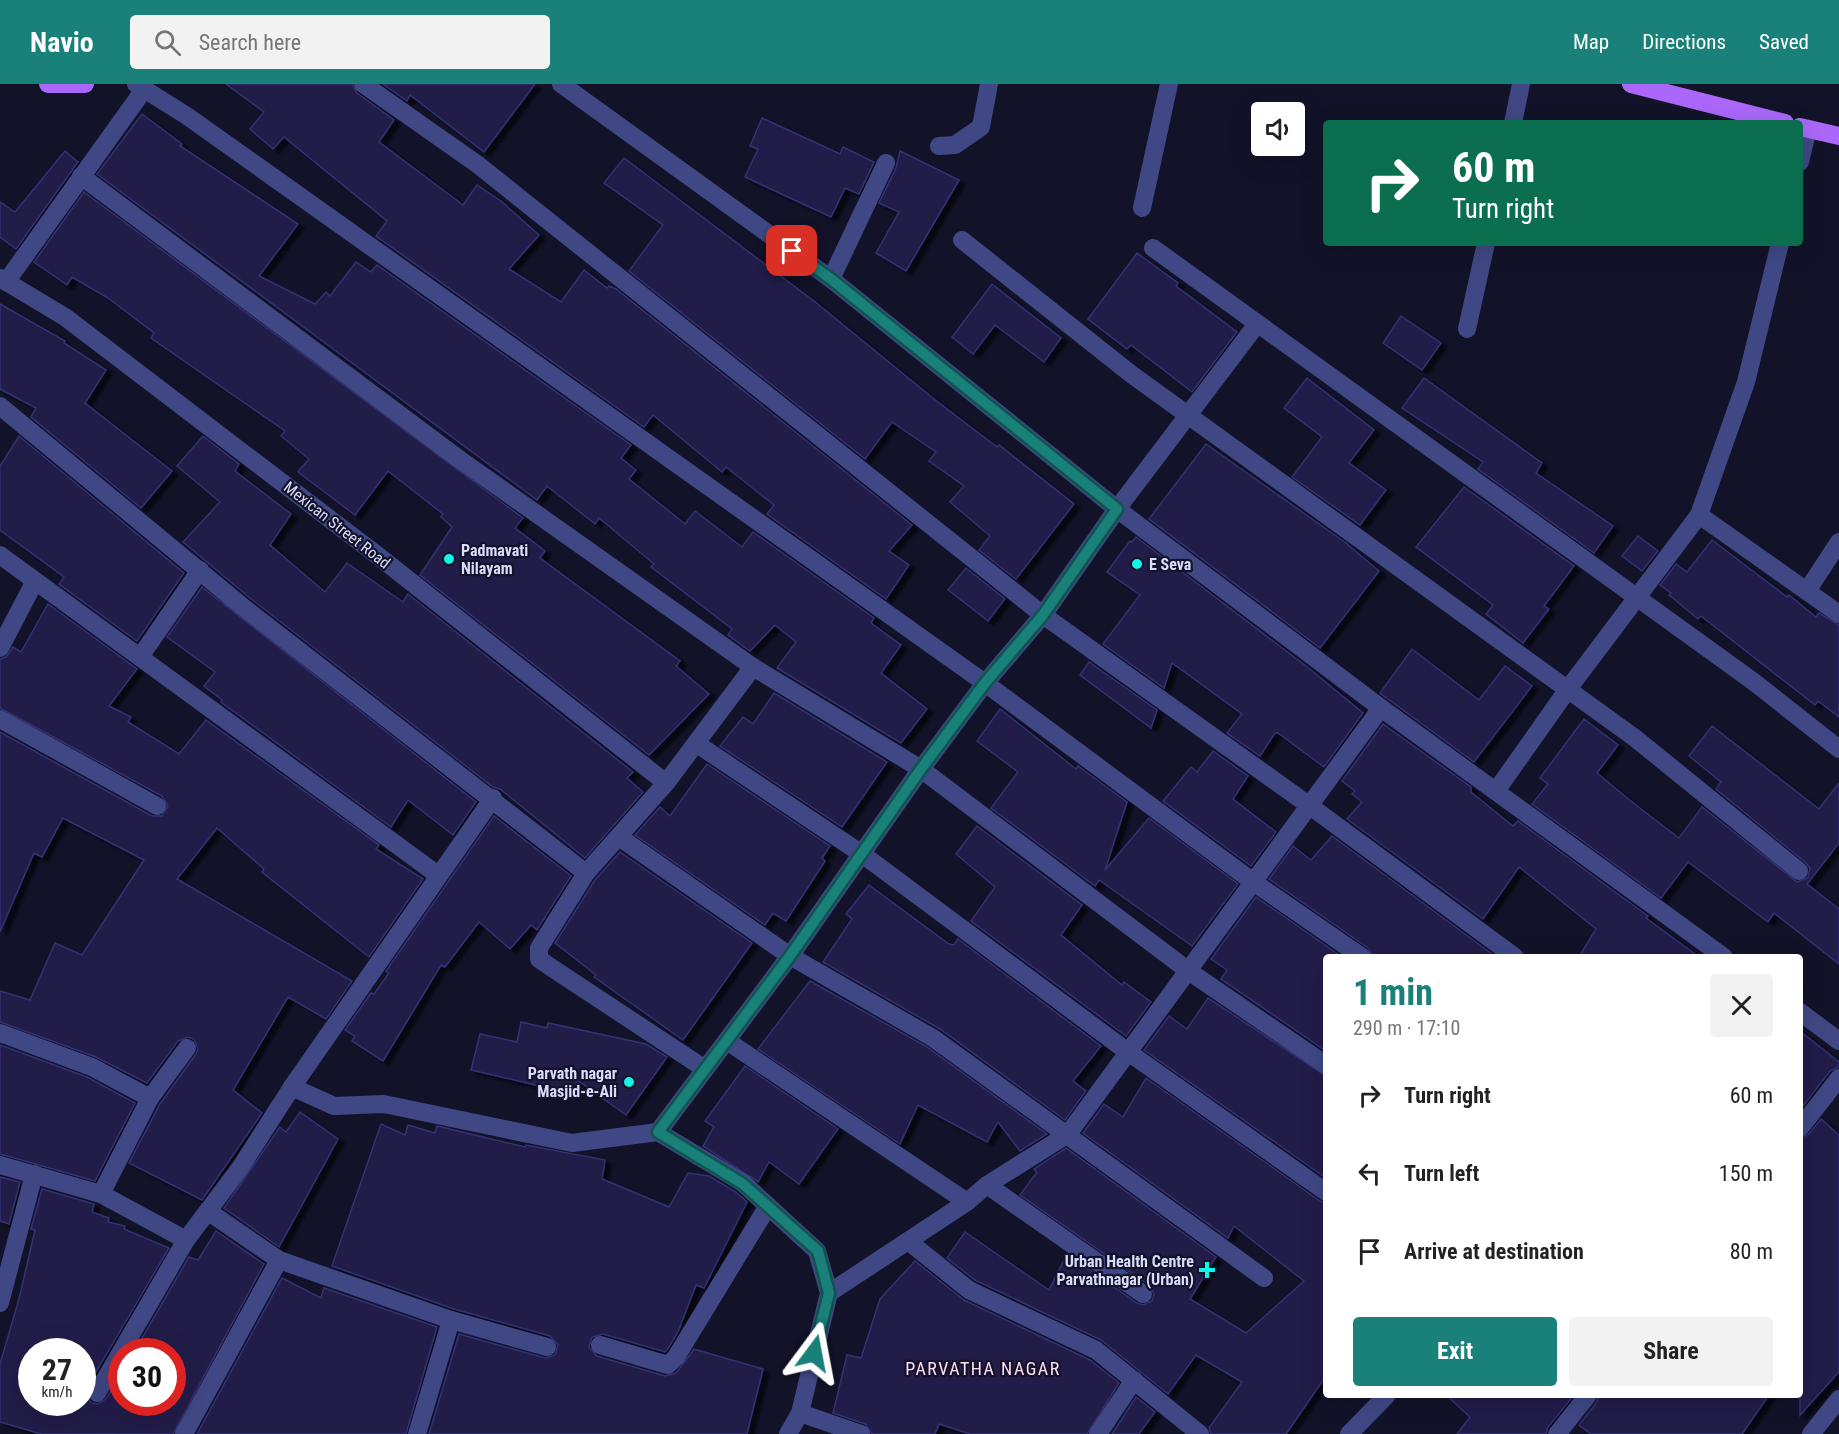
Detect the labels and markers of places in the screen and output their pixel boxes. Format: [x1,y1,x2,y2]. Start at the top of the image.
pin [766,225,817,276]
place label: Padmavati Nilayam [461,541,528,578]
marker: Padmavati Nilayam [442,552,456,566]
place label: E Seva [1149,555,1192,574]
marker: E Seva [1130,557,1144,571]
place label: Parvath nagar Masjid-e-Ali [528,1064,617,1101]
marker: Parvath nagar Masjid-e-Ali [622,1075,636,1089]
place label: Urban Health Centre Parvathnagar (Urban) [1057,1252,1194,1289]
marker: Urban Health Centre Parvathnagar (Urban) [1198,1261,1216,1279]

